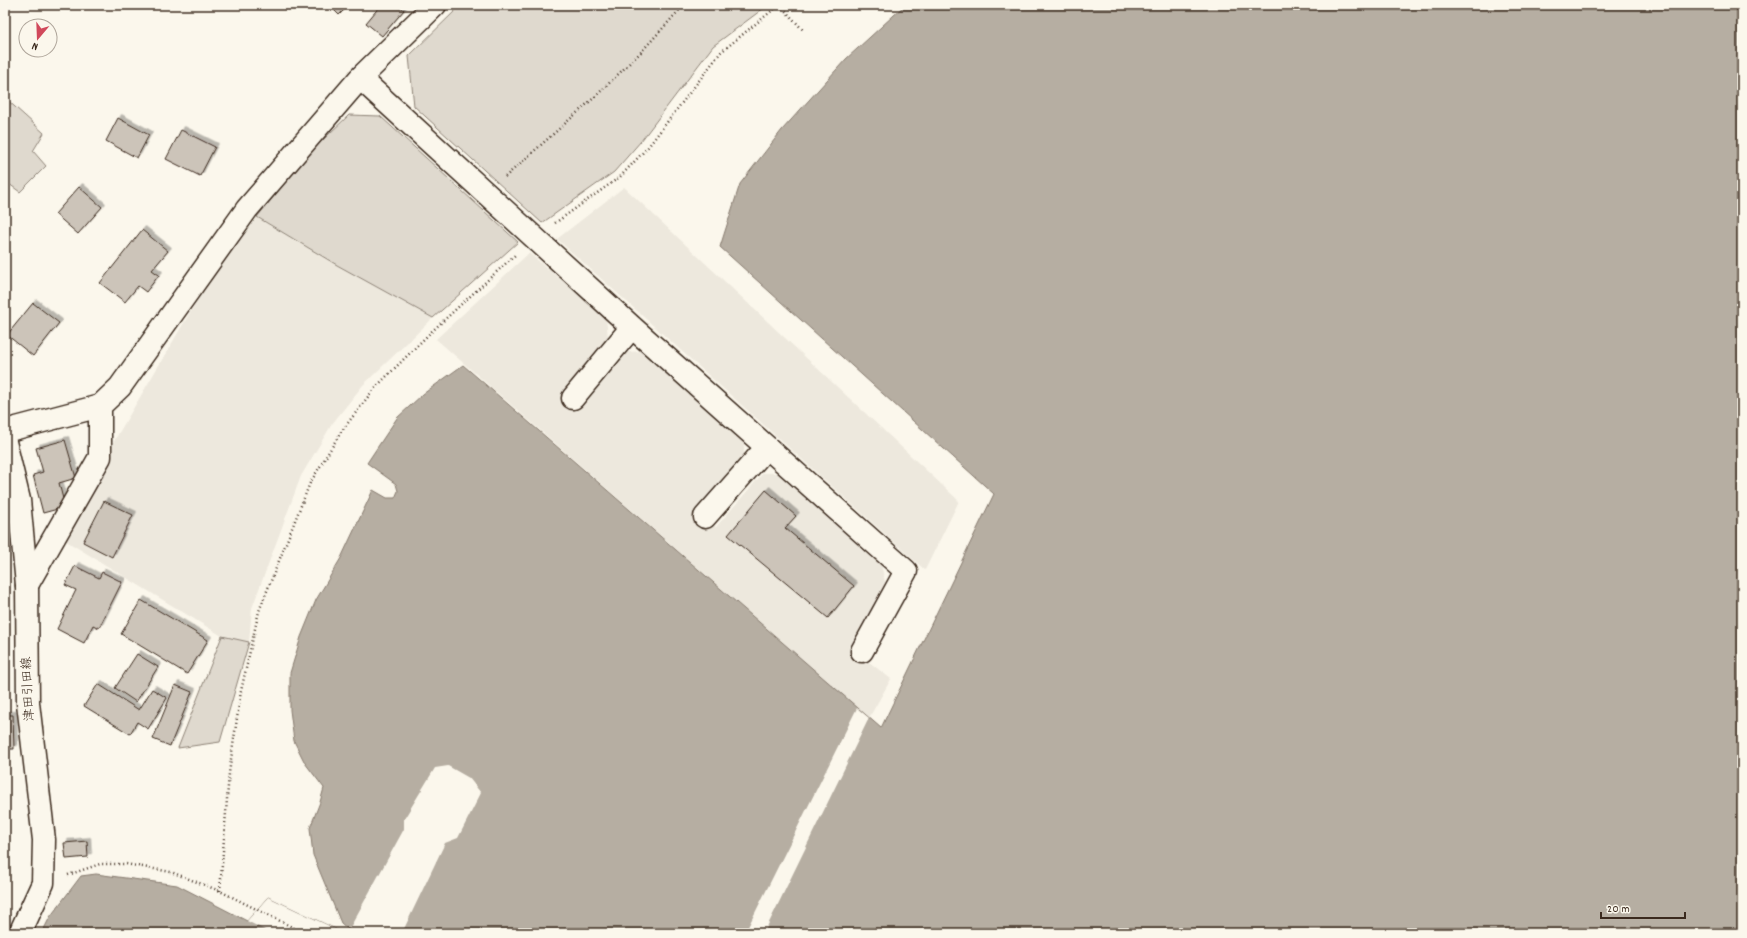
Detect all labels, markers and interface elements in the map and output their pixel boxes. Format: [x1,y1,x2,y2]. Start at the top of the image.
north arrow [18,18,58,58]
text: N [30,37,41,54]
street label: 津田引田線 [18,655,40,722]
scale bar [1601,894,1685,920]
text: 20 m [1607,901,1630,918]

